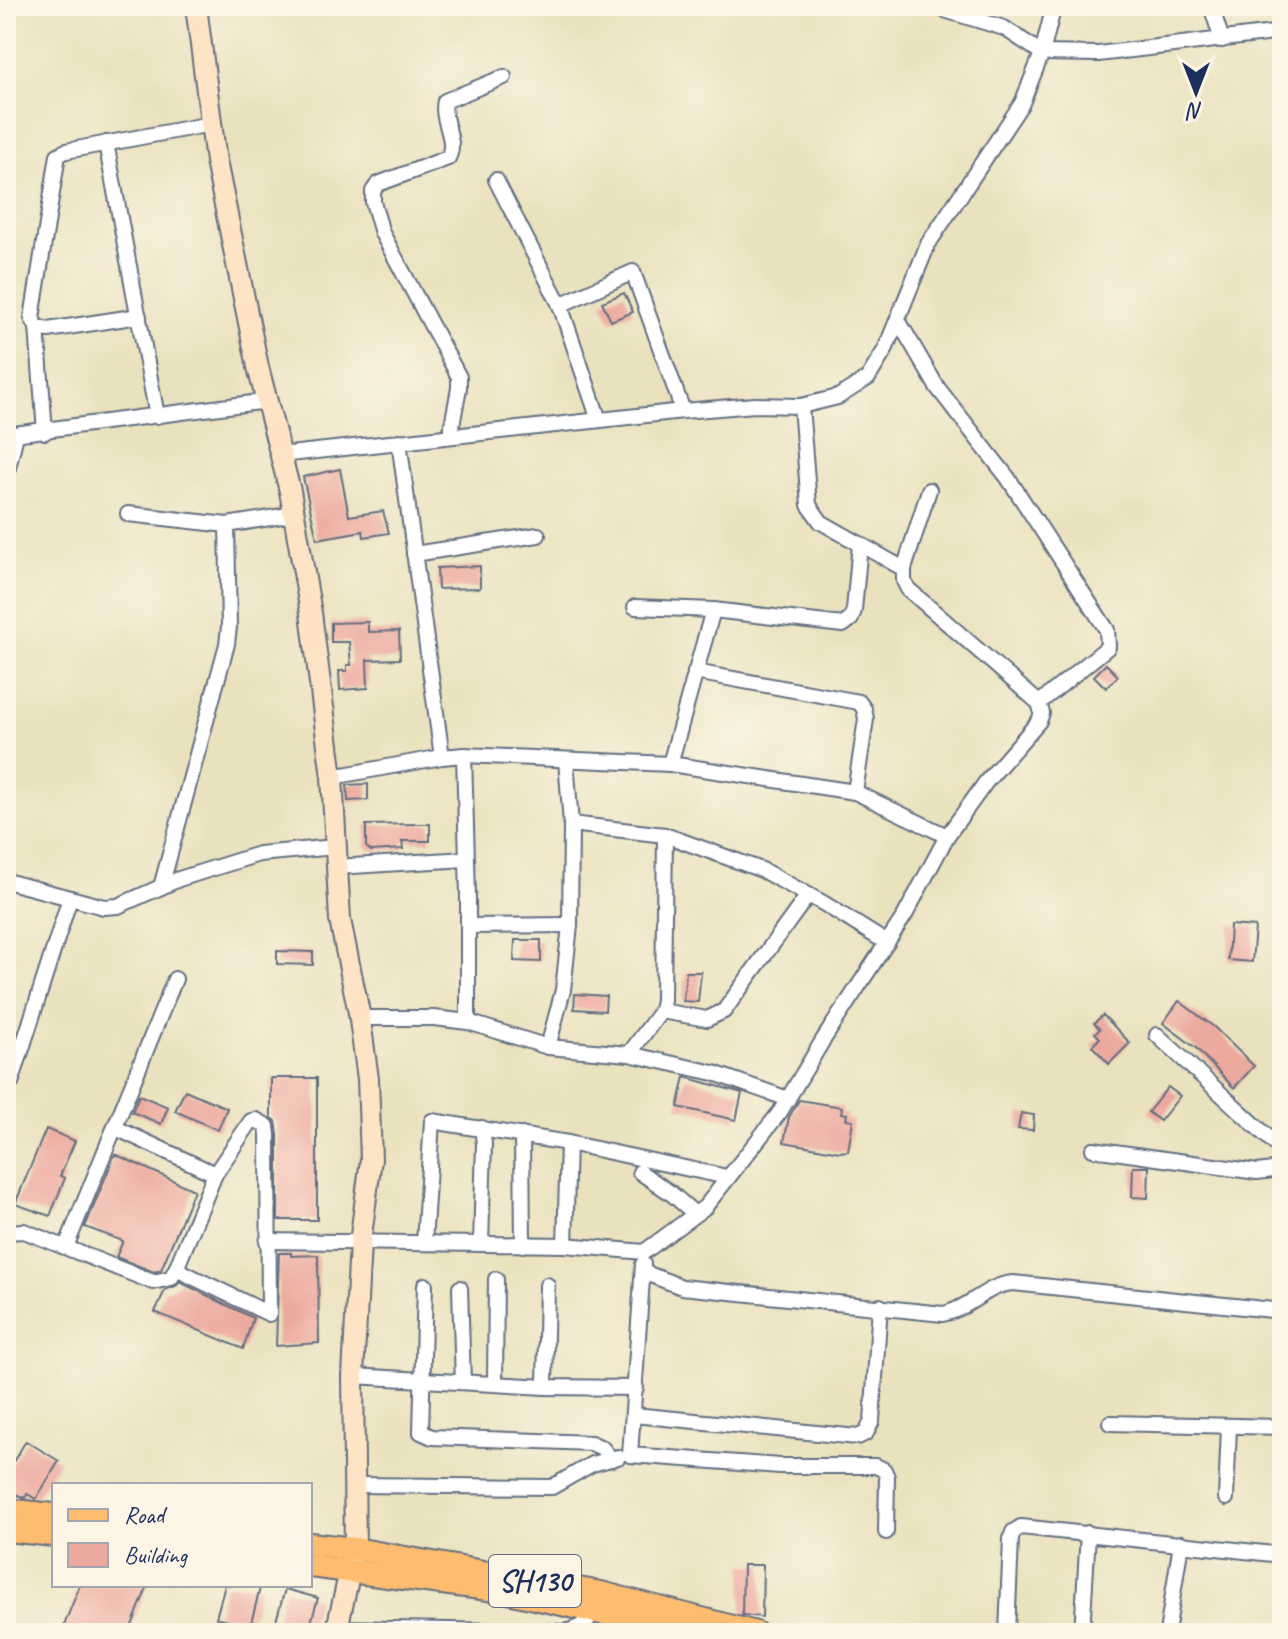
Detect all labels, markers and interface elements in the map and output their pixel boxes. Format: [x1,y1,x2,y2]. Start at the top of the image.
north arrow [1156,52,1236,132]
text: N [1186,97,1203,125]
legend [52,1483,312,1587]
text: Road [124,1500,168,1530]
text: Building [124,1540,189,1570]
road number: SH130 [489,1555,581,1607]

